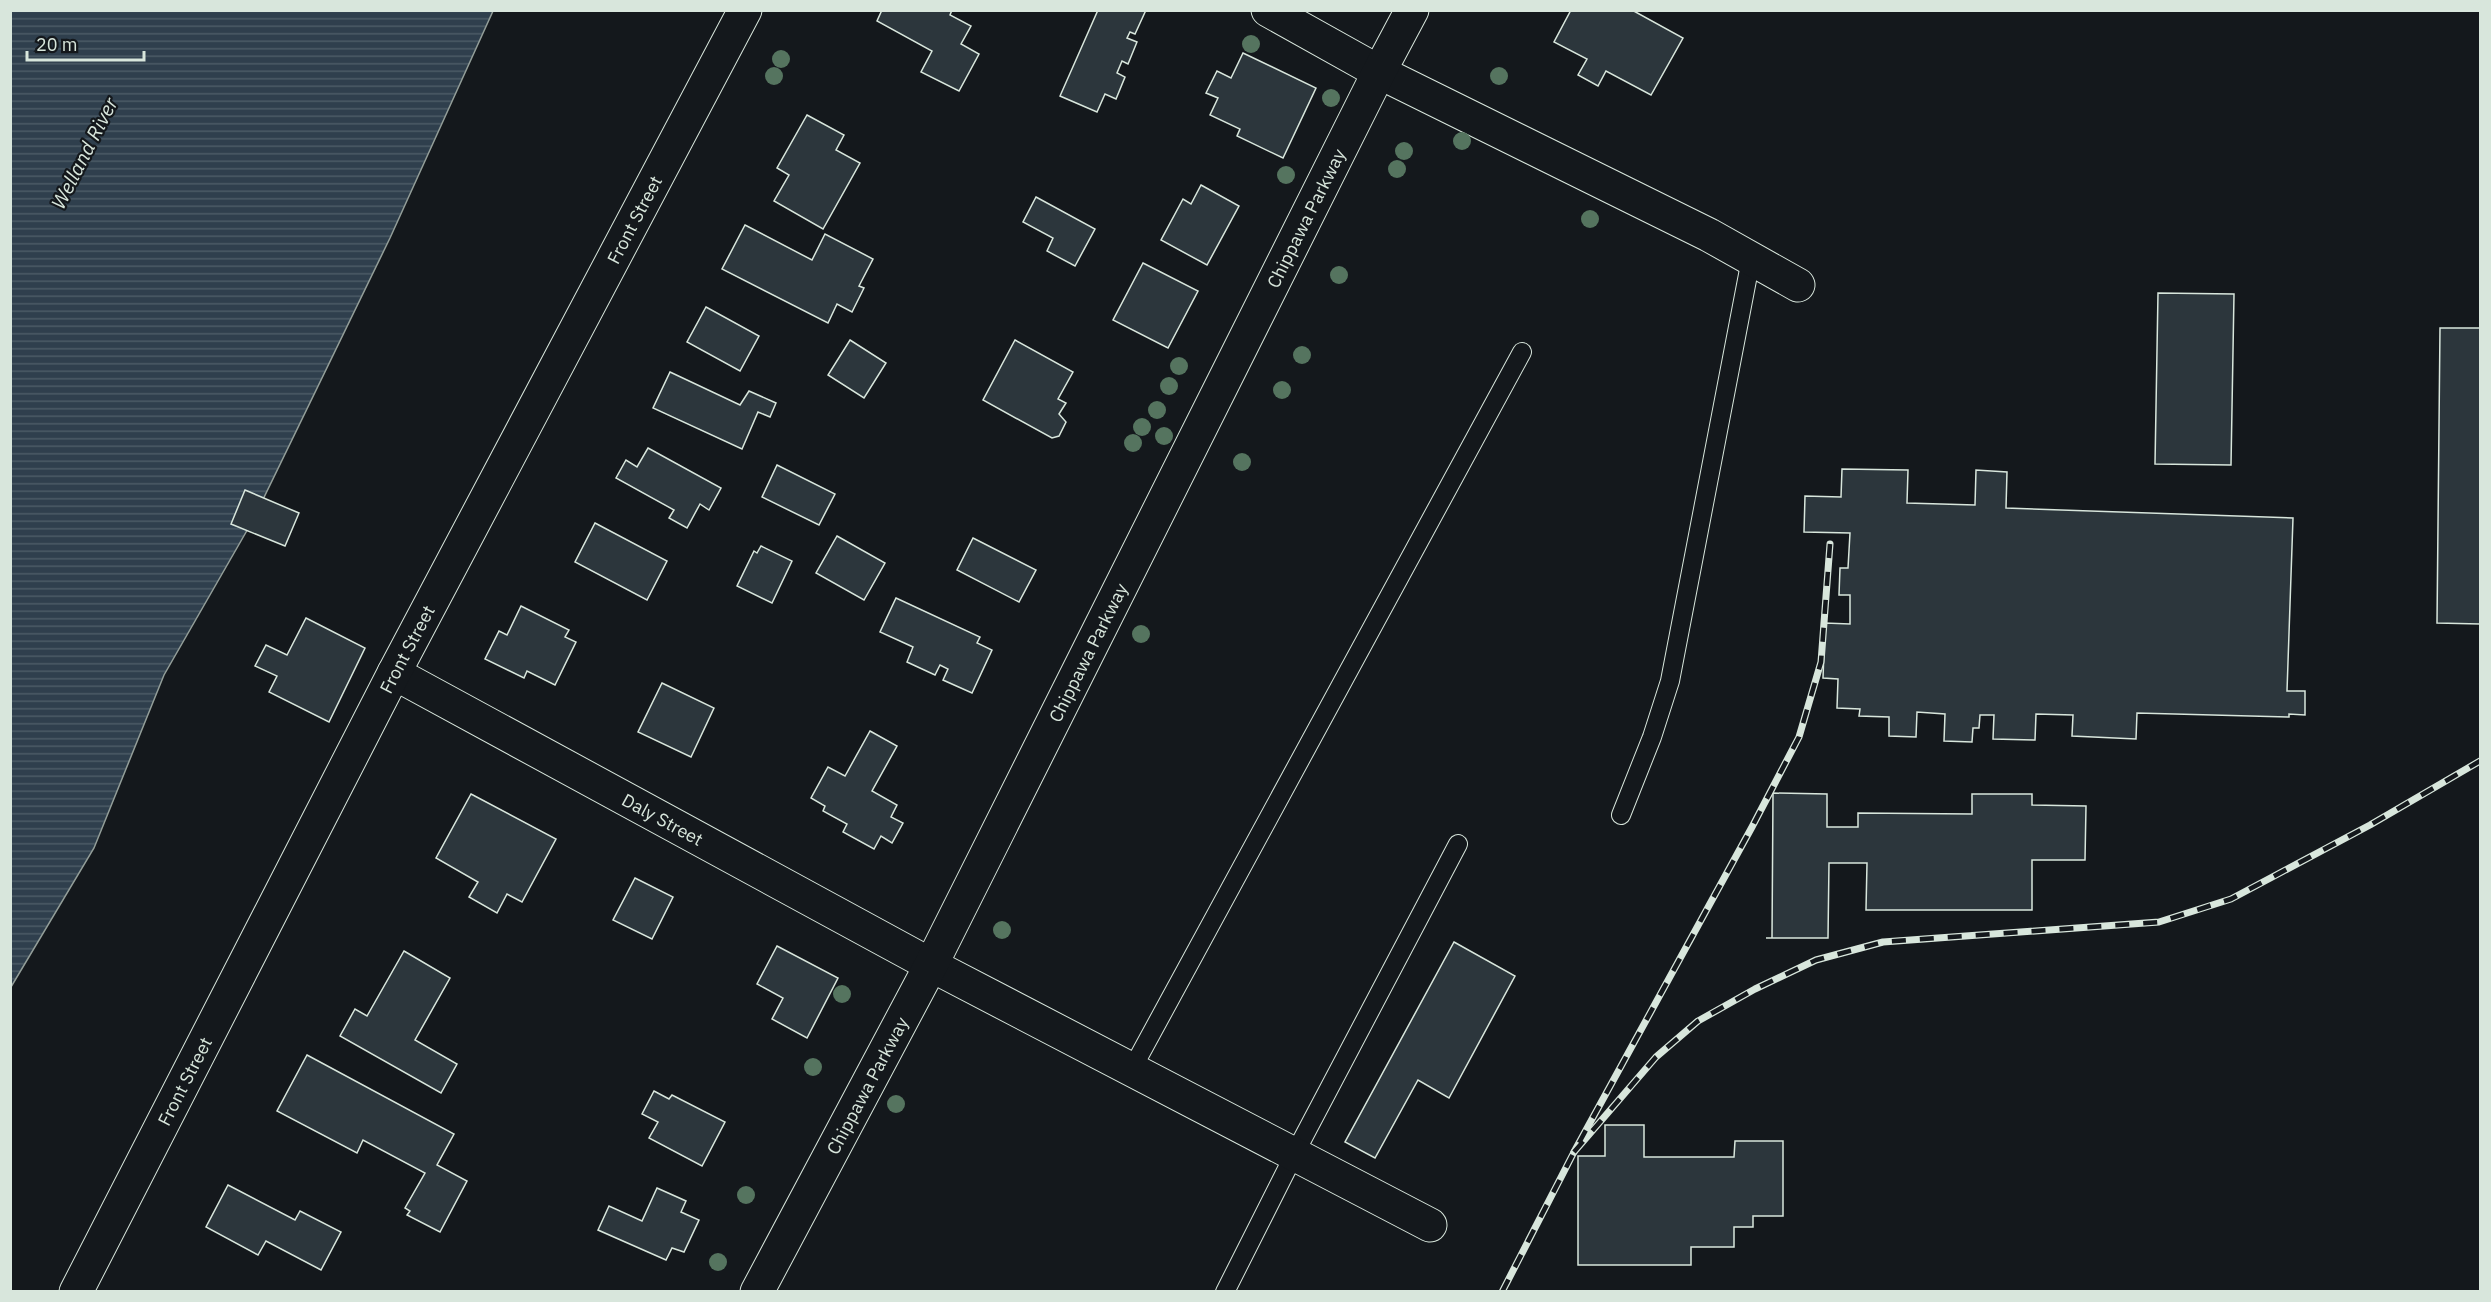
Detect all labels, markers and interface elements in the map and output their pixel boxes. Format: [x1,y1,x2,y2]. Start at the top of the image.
scale bar [27,24,144,62]
text: 20 m [36,33,78,56]
water label: Welland River [44,92,124,213]
street label: Chippawa Parkway [1261,145,1350,291]
street label: Front Street [601,171,667,268]
street label: Chippawa Parkway [1043,579,1132,726]
street label: Front Street [374,601,439,697]
street label: Daly Street [618,788,707,851]
street label: Chippawa Parkway [821,1013,913,1158]
street label: Front Street [152,1033,217,1129]

